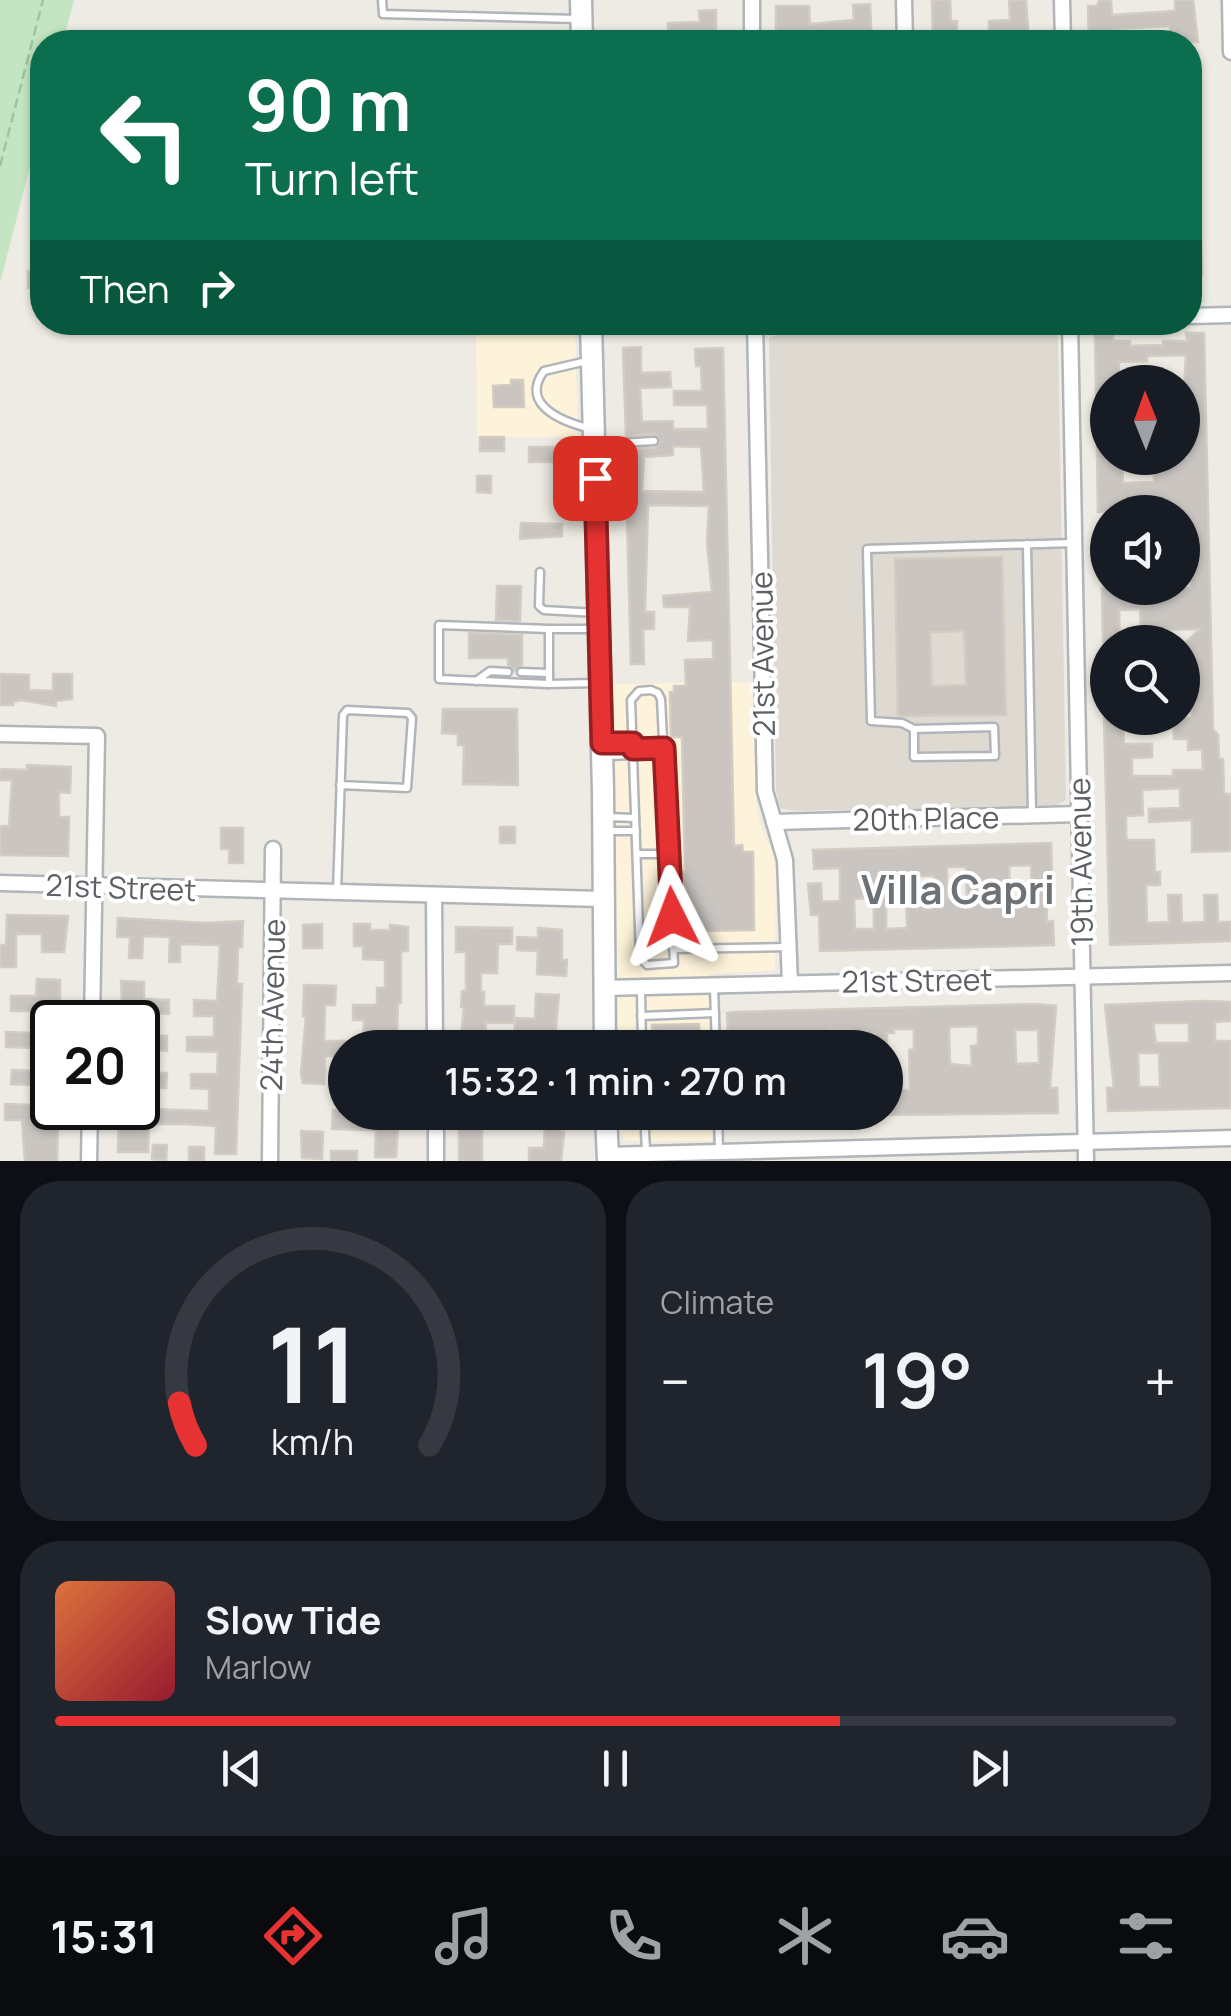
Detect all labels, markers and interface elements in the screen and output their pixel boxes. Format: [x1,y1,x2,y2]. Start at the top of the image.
text: 90 m [245,56,412,152]
icon: left [80,70,210,200]
text: Turn left [245,147,419,209]
icon: right [189,260,244,315]
text: Then [80,262,169,314]
north arrow [1090,365,1200,475]
map controls [1090,365,1200,735]
pin [553,436,638,521]
icon: arrive [568,451,623,506]
button: sound [1090,495,1200,605]
street label: 21st Avenue [740,571,784,737]
button: search [1090,625,1200,735]
street label: 19th Avenue [1058,777,1102,947]
street label: 20th Place [852,796,1000,840]
district label: Villa Capri [861,861,1055,916]
street label: 21st Street [45,864,197,910]
position arrow [620,865,724,969]
street label: 24th Avenue [250,918,294,1092]
street label: 21st Street [841,958,993,1002]
speed limit sign: 20 [30,1000,160,1130]
text: 15:32 · 1 min · 270 m [444,1054,787,1106]
text: Climate [661,1280,774,1324]
text: 11 [267,1292,358,1434]
text: 19° [861,1328,973,1431]
text: − [661,1343,690,1419]
text: + [1144,1343,1176,1419]
text: km/h [271,1417,354,1466]
text: Slow Tide [205,1593,382,1645]
text: Marlow [205,1645,312,1689]
icon: previous [214,1741,269,1796]
icon: pause [588,1741,643,1796]
icon: next [962,1741,1017,1796]
icon: directions [258,1901,328,1971]
icon: music [429,1901,499,1971]
icon: phone [599,1901,669,1971]
icon: climate [770,1901,840,1971]
icon: car [940,1901,1010,1971]
icon: filters [1111,1901,1181,1971]
text: 15:31 [50,1905,158,1967]

